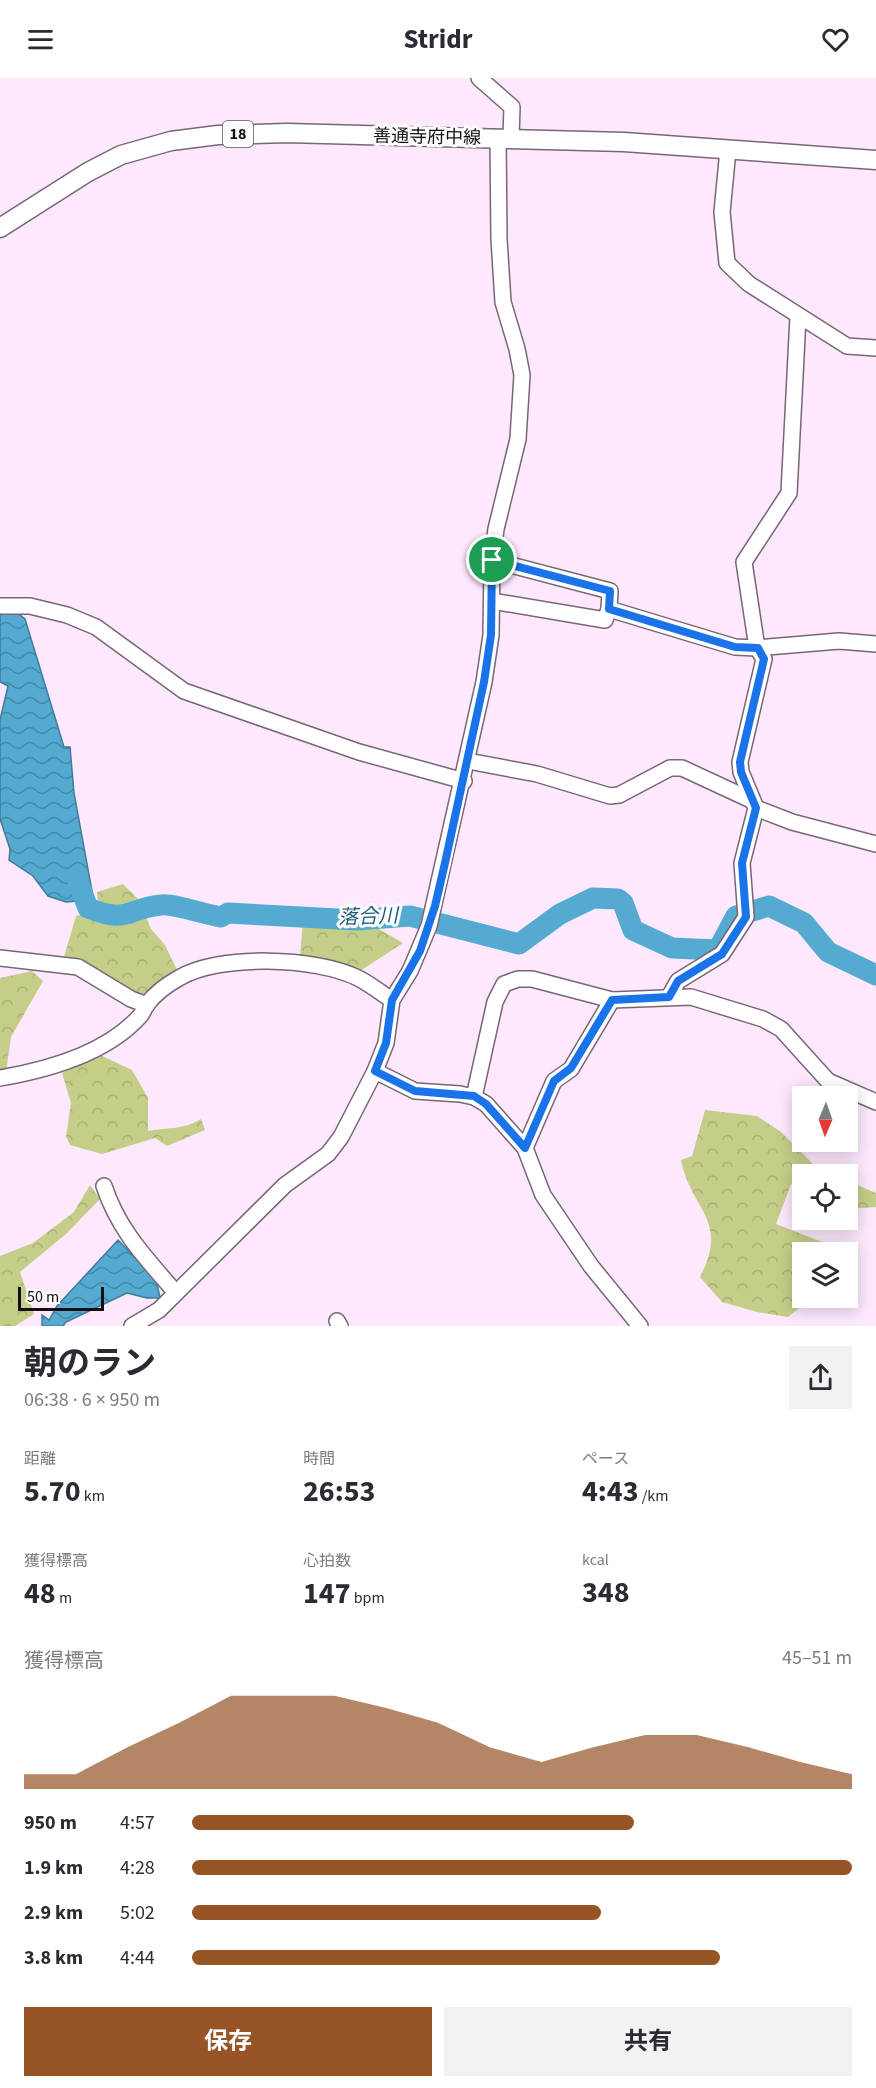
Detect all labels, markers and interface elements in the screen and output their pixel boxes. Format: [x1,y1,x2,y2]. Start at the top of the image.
text: Stridr [403,20,473,59]
icon: menu [24,23,57,56]
icon: heart [819,23,852,56]
road number: 18 [223,121,253,147]
street label: 善通寺府中線 [373,124,481,150]
pin [466,534,517,585]
icon: arrive [475,543,508,576]
water label: 落合川 [338,902,400,932]
north arrow [792,1086,858,1152]
map controls [792,1086,858,1308]
button: locate [792,1164,858,1230]
button: layers [792,1242,858,1308]
scale bar [18,1284,104,1312]
text: 50 m [27,1286,59,1308]
text: 朝のラン [24,1340,156,1387]
button: share [789,1346,852,1409]
text: 06:38 · 6 × 950 m [24,1386,160,1414]
text: 距離 [24,1448,56,1470]
text: 時間 [303,1448,335,1470]
text: ペース [582,1448,629,1470]
text: 5.70 [24,1470,81,1513]
text: 26:53 [303,1470,375,1513]
text: 4:43 [582,1470,639,1513]
text: km [81,1485,105,1507]
text: /km [639,1485,669,1507]
text: kcal [582,1549,609,1571]
text: 獲得標高 [24,1550,88,1572]
text: 心拍数 [303,1550,351,1572]
text: 348 [582,1571,630,1614]
text: 48 [24,1572,56,1615]
text: 147 [303,1572,351,1615]
text: m [56,1587,72,1609]
text: bpm [351,1587,385,1609]
text: 45–51 m [782,1644,852,1672]
text: 獲得標高 [24,1647,104,1675]
text: 950 m [24,1809,77,1837]
text: 4:57 [120,1809,155,1837]
text: 1.9 km [24,1854,83,1882]
text: 4:28 [120,1854,155,1882]
text: 2.9 km [24,1899,83,1927]
text: 5:02 [120,1899,155,1927]
text: 3.8 km [24,1944,83,1972]
text: 4:44 [120,1944,155,1972]
button: 保存 [24,2007,432,2076]
button: 共有 [444,2007,852,2076]

